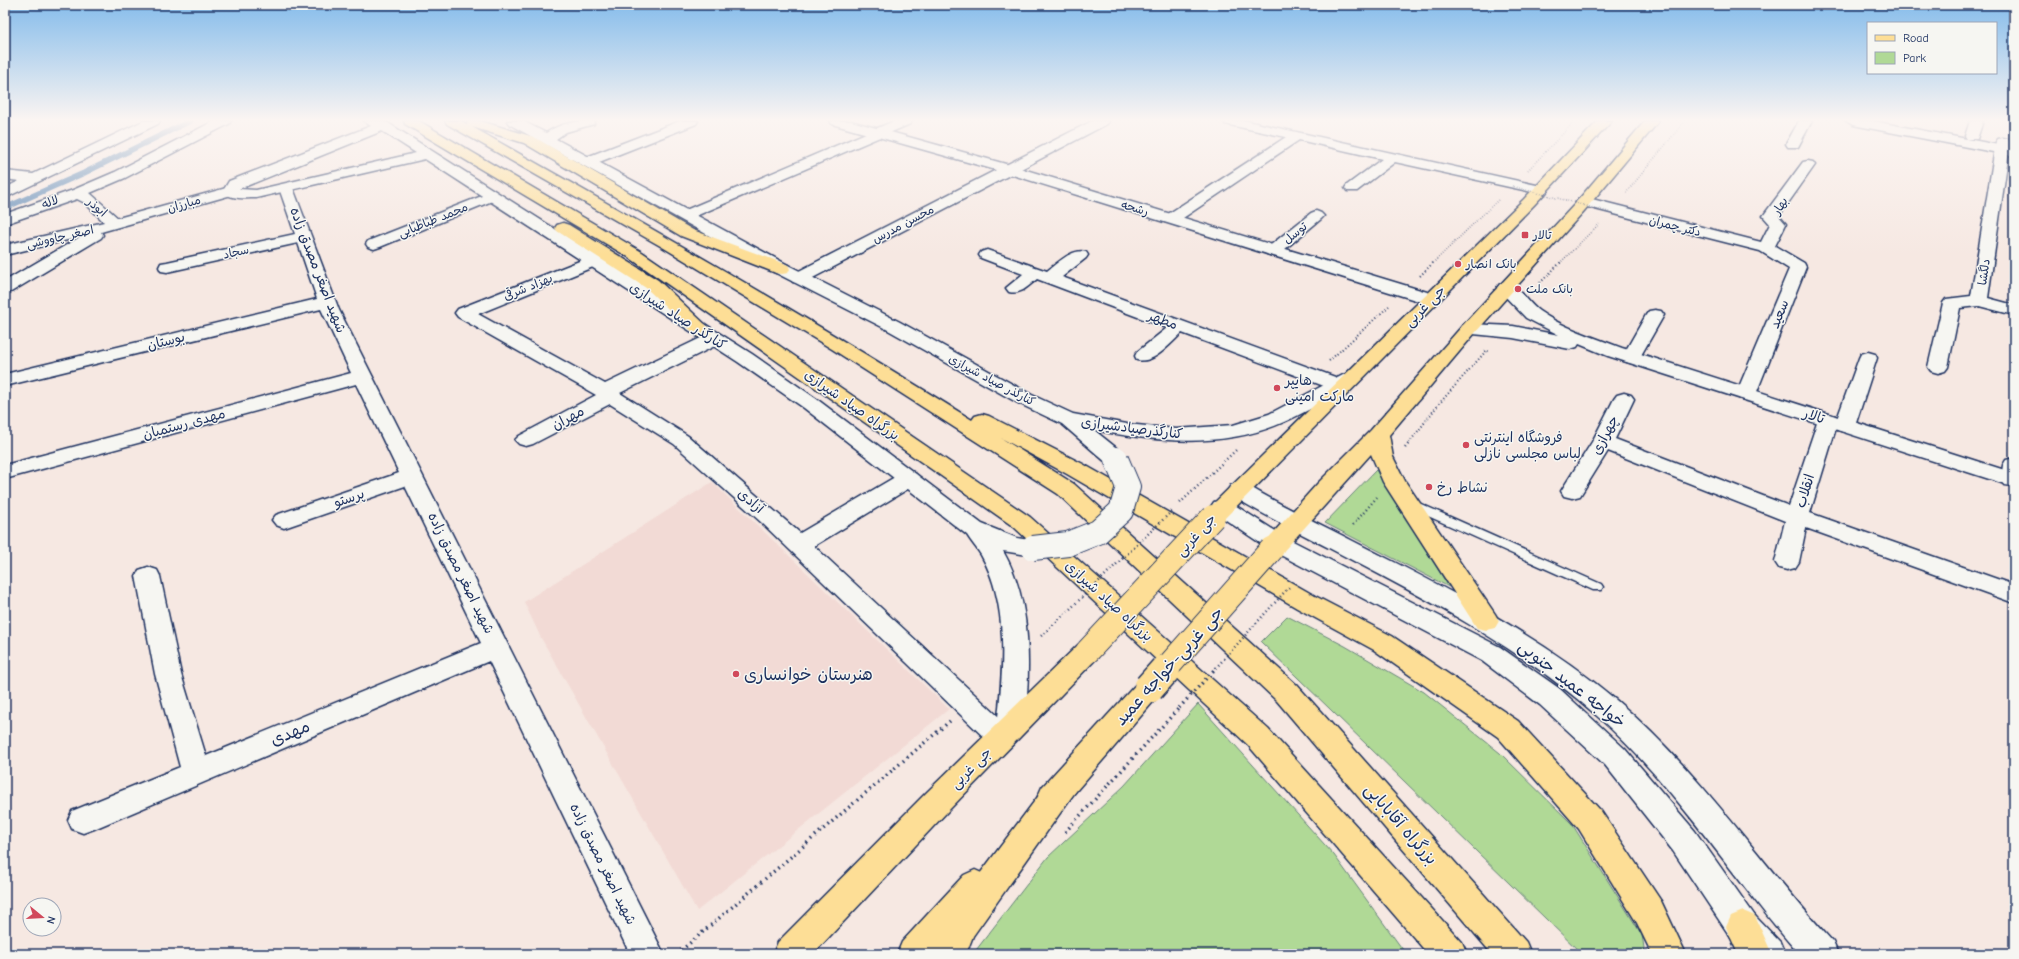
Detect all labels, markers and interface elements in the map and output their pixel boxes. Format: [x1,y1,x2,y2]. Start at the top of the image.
legend [1867,22,1997,74]
text: Road [1903,31,1929,45]
text: Park [1903,51,1926,65]
street label: لاله [40,193,60,211]
street label: مبارزان [166,193,202,216]
street label: ابوذر [83,194,110,220]
street label: بهار [1769,195,1792,219]
street label: رشحه [1120,197,1150,219]
street label: محمد طباطبایی [396,200,470,241]
street label: محسن مدرس [870,202,936,246]
street label: شهید اصغر مصدق زاده [286,205,350,335]
street label: دکتر چمران [1648,213,1702,239]
street label: توسل [1280,219,1310,247]
street label: اصغر چاووشی [25,222,95,253]
place label: تالار [1532,228,1552,242]
marker: تالار [1520,230,1530,240]
street label: سجاد [222,242,250,263]
place label: بانک انصار [1465,257,1516,272]
street label: دلگشا [1975,258,1993,286]
marker: بانک انصار [1453,259,1463,269]
street label: بهزاد شرقی [501,271,555,304]
street label: کنارگذر صیاد شیرازی [626,278,730,354]
street label: جی غربی [1401,282,1449,330]
place label: بانک ملت [1526,282,1573,297]
marker: بانک ملت [1513,284,1523,294]
street label: سعید [1766,297,1792,331]
street label: مطهر [1145,306,1180,333]
street label: بوستان [145,328,187,354]
street label: کنارگذر صیاد شیرازی [946,351,1038,409]
street label: بزرگراه صیاد شیرازی [801,366,903,444]
place label: هایپر مارکت امینی [1284,372,1354,405]
marker: هایپر مارکت امینی [1272,383,1282,393]
street label: مهران [549,402,587,434]
street label: تالار [1800,404,1828,428]
street label: مهدی رستمیان [141,405,227,443]
street label: چهرازی [1588,412,1623,458]
street label: کنارگذرصیادشیرازی [1080,413,1184,443]
place label: فروشگاه اینترنتی لباس مجلسی نازلی [1474,429,1581,462]
marker: فروشگاه اینترنتی لباس مجلسی نازلی [1461,440,1471,450]
street label: انقلاب [1792,472,1818,510]
place label: نشاط رخ [1437,479,1488,497]
marker: نشاط رخ [1424,482,1434,492]
street label: پرستو [330,485,367,512]
street label: آزادی [734,485,768,517]
street label: شهید اصغر مصدق زاده [424,509,498,637]
street label: جی غربی [1172,510,1220,560]
street label: بزرگراه صیاد شیرازی [1062,557,1156,645]
street label: جی غربی-خواجه عمید [1111,603,1228,730]
street label: خواجه عمید جنوبی [1513,636,1629,733]
place label: هنرستان خوانساری [744,665,873,685]
marker: هنرستان خوانساری [731,669,741,679]
street label: مهدی [267,716,313,750]
street label: جی غربی [947,744,995,792]
street label: بزرگراه آقابابایی [1360,779,1442,869]
street label: شهید اصغر مصدق زاده [566,800,640,928]
north arrow [22,897,62,937]
text: N [44,915,58,925]

